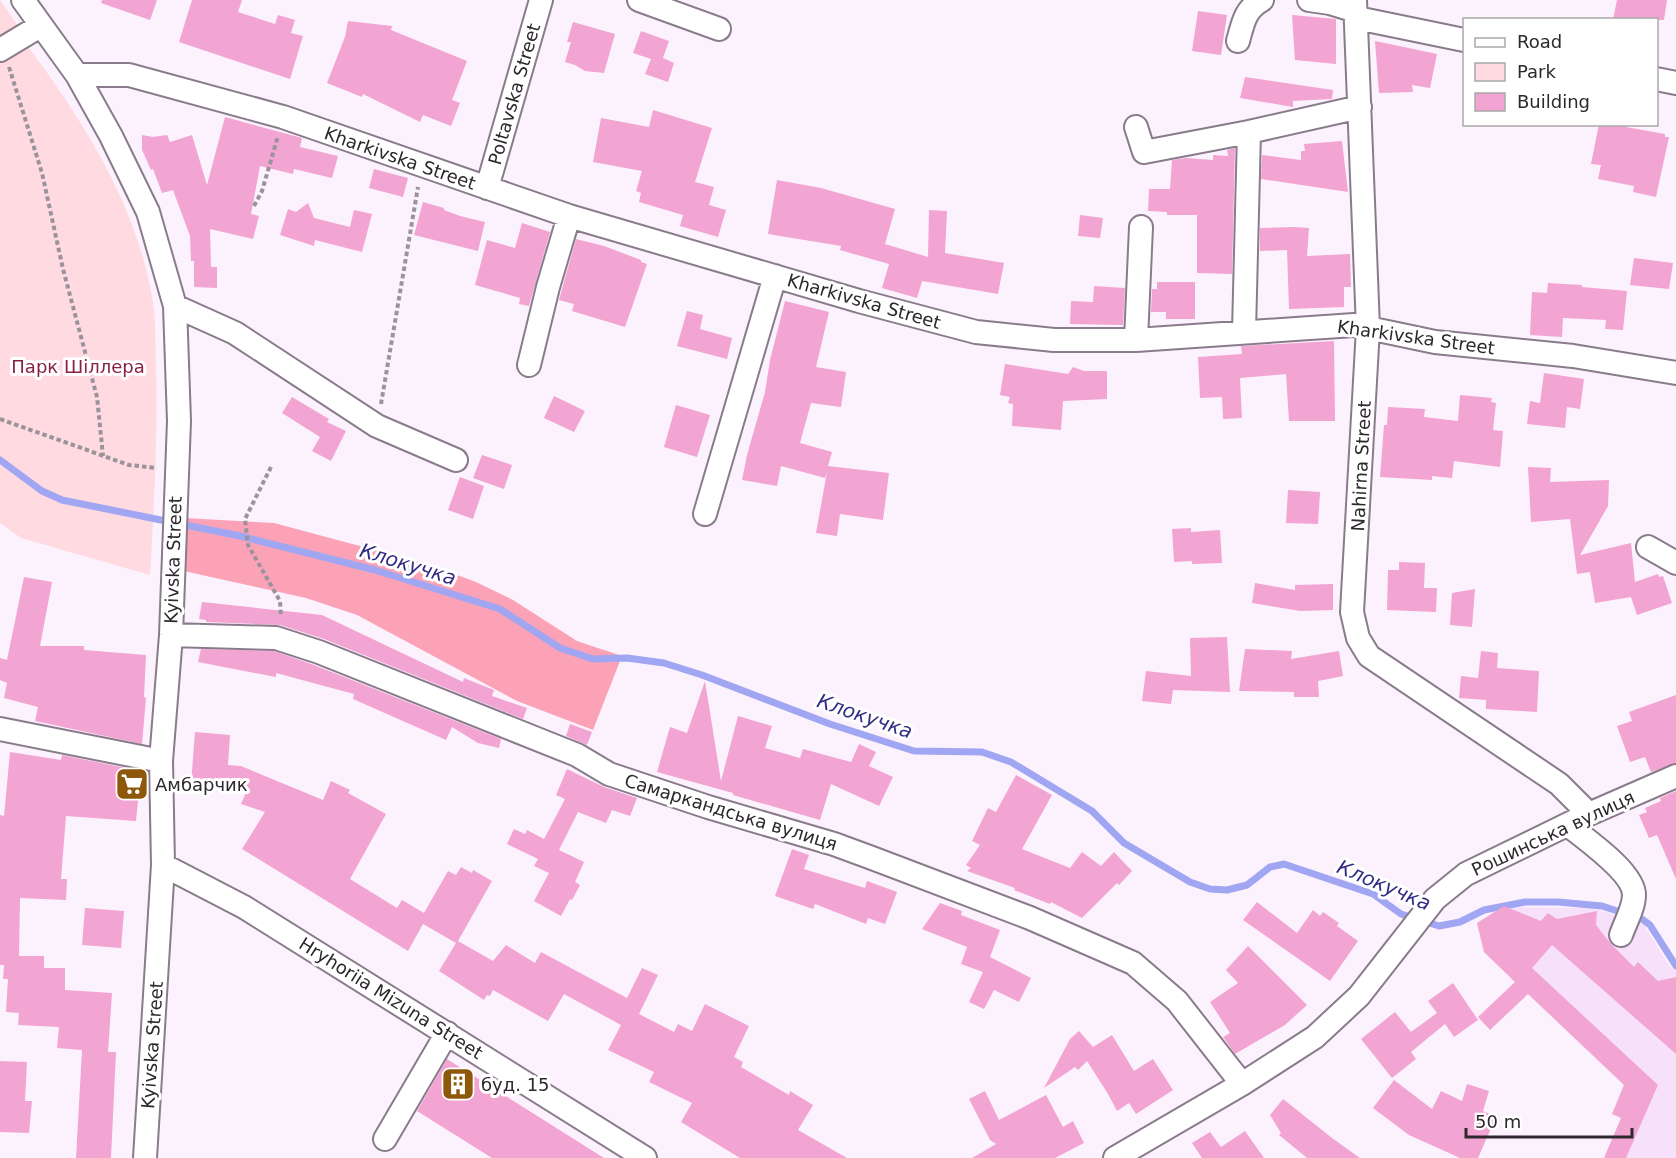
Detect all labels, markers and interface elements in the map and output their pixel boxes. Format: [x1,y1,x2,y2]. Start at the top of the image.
legend [1463,18,1658,126]
street label: Poltavska Street [484,21,544,167]
text: Road [1517,31,1562,52]
text: Park [1517,61,1556,82]
text: Building [1517,91,1590,112]
street label: Kharkivska Street [322,122,478,194]
street label: Kharkivska Street [785,269,943,333]
street label: Kharkivska Street [1336,316,1496,358]
park label: Парк Шіллера [11,356,145,377]
street label: Nahirna Street [1347,400,1375,532]
street label: Kyivska Street [160,496,186,624]
water label: Клокучка [357,538,459,590]
water label: Клокучка [814,688,916,744]
supermarket icon: Амбарчик [114,766,150,802]
street label: Самаркандська вулиця [622,770,840,854]
place label: Амбарчик [155,774,248,795]
street label: Рошинська вулиця [1468,786,1638,880]
water label: Клокучка [1334,855,1434,915]
street label: Hryhoriia Mizuna Street [295,933,487,1063]
street label: Kyivska Street [137,981,167,1109]
building icon: буд. 15 [440,1066,476,1102]
place label: буд. 15 [481,1074,550,1095]
scale bar [1466,1101,1632,1139]
text: 50 m [1475,1111,1521,1132]

